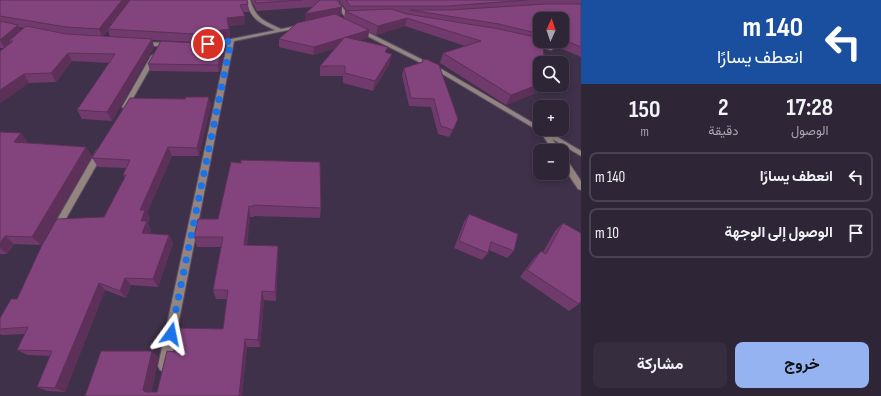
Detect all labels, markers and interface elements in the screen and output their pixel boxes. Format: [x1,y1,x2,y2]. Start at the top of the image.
text: 140 m [742,11,803,44]
north arrow [533,12,569,48]
map controls [533,12,569,180]
icon: left [817,16,869,68]
pin [191,27,225,61]
icon: arrive [197,33,219,55]
text: انعطف يسارًا [717,47,803,68]
button: search [533,56,569,92]
text: 2 [718,93,729,122]
text: 17:28 [786,93,833,122]
text: 150 [629,95,660,124]
button: + [533,100,569,136]
text: دقيقة [708,123,738,139]
text: الوصول [791,123,828,139]
text: m [640,124,649,140]
button: − [533,144,569,180]
icon: left [845,166,867,188]
text: انعطف يسارًا [760,167,833,186]
text: 140 m [595,168,625,187]
icon: arrive [845,222,867,244]
text: الوصول إلى الوجهة [725,223,833,242]
text: 10 m [595,224,619,243]
position arrow [150,313,192,355]
button: مشاركة [593,342,727,388]
button: خروج [735,342,869,388]

